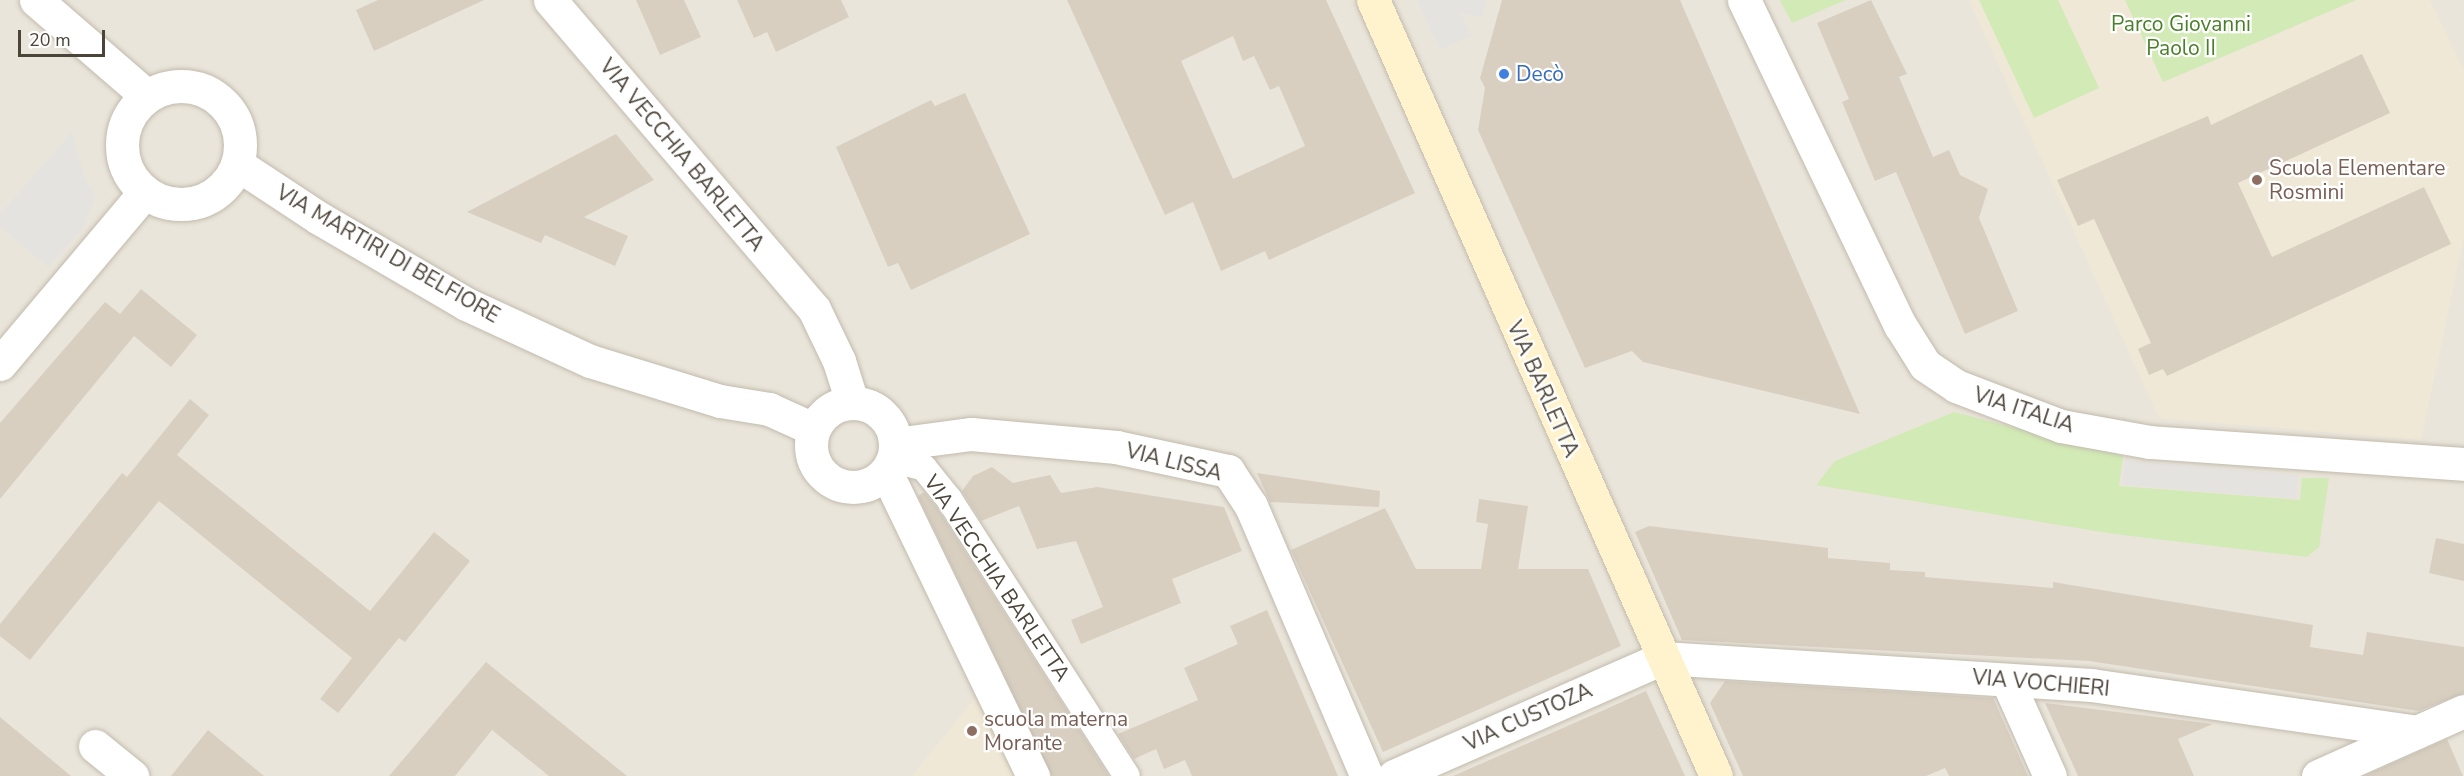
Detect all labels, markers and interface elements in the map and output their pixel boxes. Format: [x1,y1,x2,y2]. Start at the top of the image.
park label: Parco Giovanni Paolo II [2111,11,2251,61]
scale bar [21,18,108,56]
text: 20 m [29,28,71,52]
street label: VIA VECCHIA BARLETTA [594,54,770,256]
place label: Decò [1516,61,1564,87]
marker: Decò [1497,67,1511,81]
place label: Scuola Elementare Rosmini [2269,155,2445,205]
marker: Scuola Elementare Rosmini [2250,173,2264,187]
street label: VIA MARTIRI DI BELFIORE [272,180,504,328]
street label: VIA BARLETTA [1502,317,1584,461]
street label: VIA ITALIA [1970,382,2078,438]
street label: VIA LISSA [1123,438,1225,486]
street label: VIA VECCHIA BARLETTA [919,470,1075,686]
street label: VIA VOCHIERI [1971,664,2111,702]
street label: VIA CUSTOZA [1460,678,1596,756]
place label: scuola materna Morante [984,706,1128,756]
marker: scuola materna Morante [965,724,979,738]

